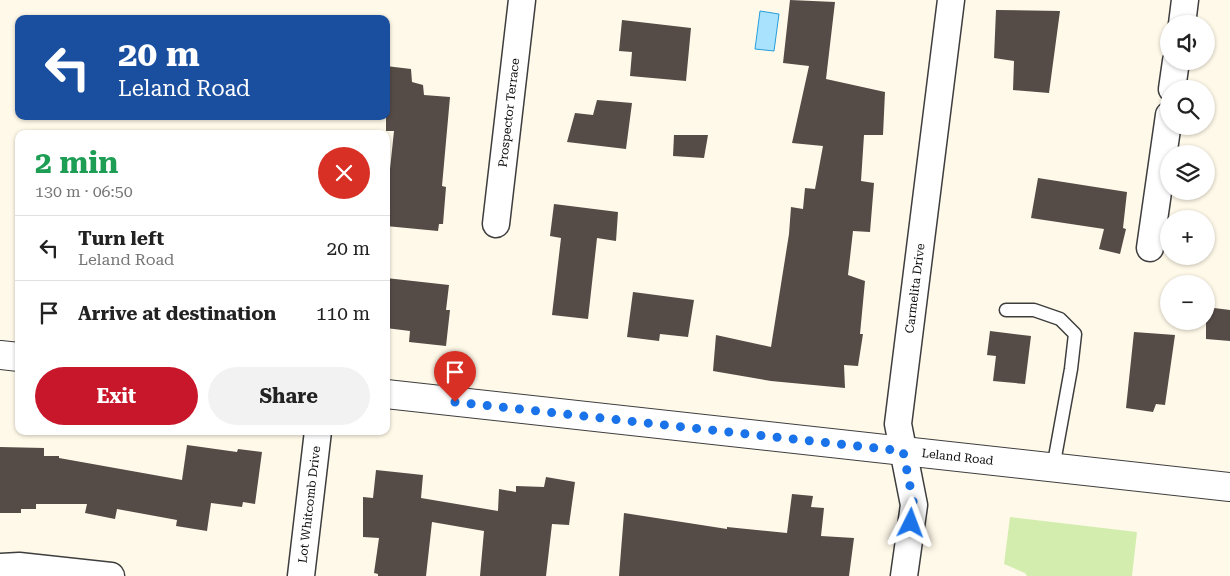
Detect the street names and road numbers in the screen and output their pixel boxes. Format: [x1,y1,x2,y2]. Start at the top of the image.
street label: Prospector Terrace [496,57,522,168]
street label: Carmelita Drive [902,242,928,334]
street label: Lot Whitcomb Drive [296,445,323,564]
street label: Leland Road [921,446,994,468]

